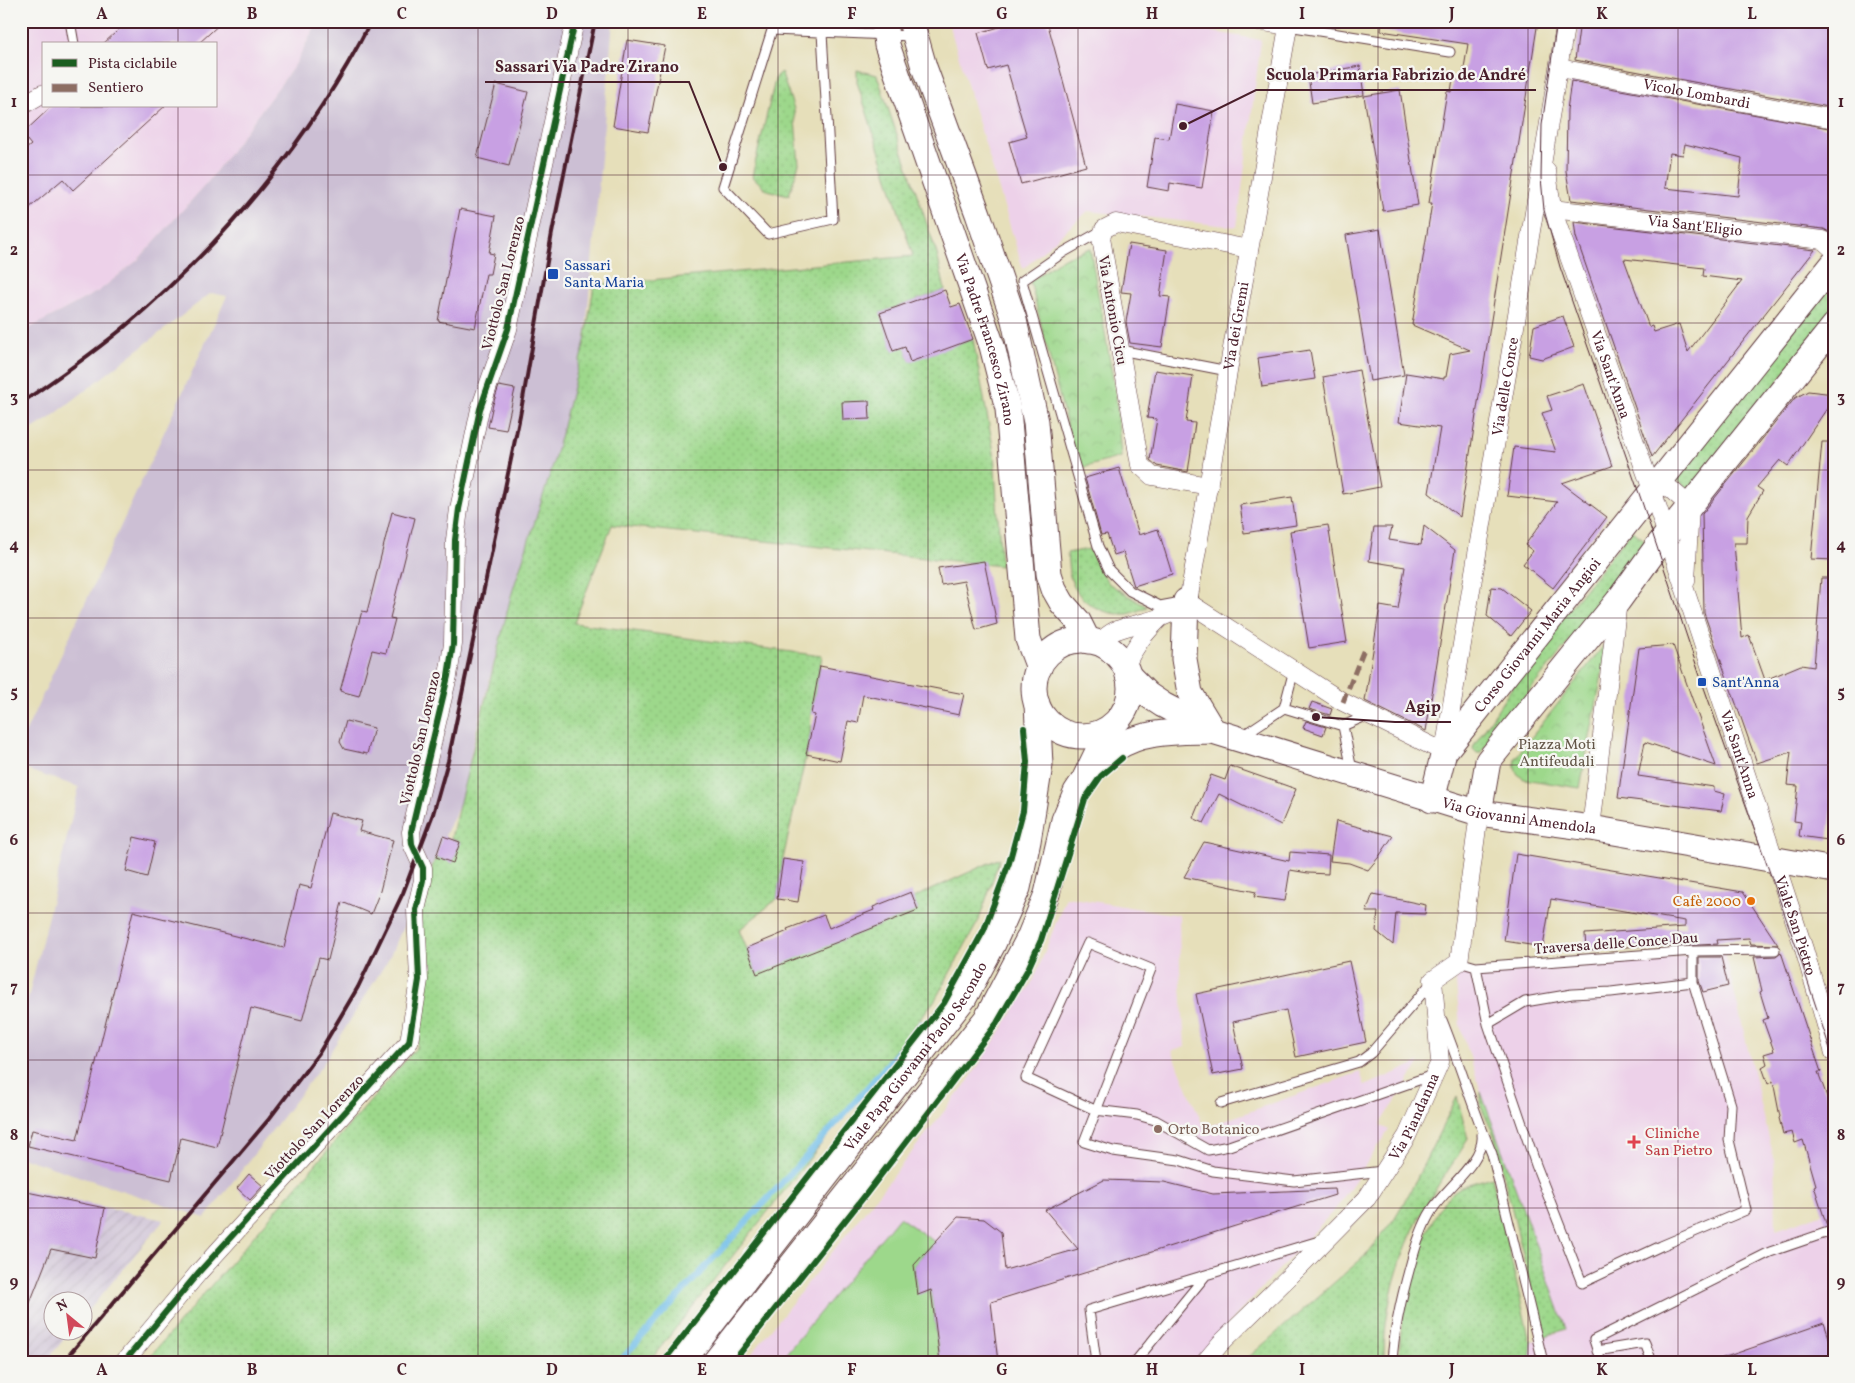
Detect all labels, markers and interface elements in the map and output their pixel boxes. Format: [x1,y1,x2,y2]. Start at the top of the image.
text: A [96,4,108,26]
text: B [247,4,258,26]
text: C [397,4,407,26]
text: D [546,4,558,26]
text: E [697,4,707,26]
text: F [847,4,857,26]
text: G [996,4,1008,26]
text: H [1146,4,1158,26]
text: I [1299,4,1305,26]
text: J [1448,4,1455,26]
text: K [1596,4,1608,26]
text: L [1747,4,1757,26]
legend [42,42,218,108]
callout: Sassari Via Padre Zirano [485,51,689,82]
text: Pista ciclabile [88,54,177,75]
text: Sassari Via Padre Zirano [495,57,679,79]
callout: Scuola Primaria Fabrizio de André [1256,59,1536,90]
text: Scuola Primaria Fabrizio de André [1266,65,1526,87]
street label: Vicolo Lombardi [1641,75,1752,115]
text: Sentiero [88,78,144,99]
text: 1 [11,92,17,114]
text: 1 [1838,92,1844,114]
street label: Via Sant'Eligio [1646,211,1744,243]
street label: Viottolo San Lorenzo [478,214,531,353]
text: 2 [10,240,18,262]
text: 2 [1837,240,1845,262]
street label: Via Padre Francesco Zirano [949,251,1018,427]
street label: Via Antonio Cicu [1092,254,1132,367]
place label: Sassari Santa Maria [564,256,644,294]
marker: Sassari Santa Maria [546,267,560,281]
street label: Via dei Gremi [1219,280,1255,372]
street label: Via Sant'Anna [1584,328,1635,422]
street label: Via delle Conce [1488,336,1525,438]
text: 3 [10,387,18,409]
text: 3 [1837,387,1845,409]
text: 4 [9,535,19,557]
text: 4 [1836,535,1846,557]
street label: Corso Giovanni Maria Angioi [1470,554,1607,718]
street label: Viottolo San Lorenzo [396,669,447,808]
place label: Sant'Anna [1712,673,1779,694]
marker: Sant'Anna [1696,676,1708,688]
text: 5 [10,682,18,704]
text: 5 [1837,682,1845,704]
callout: Agip [1395,691,1451,722]
text: Agip [1405,697,1441,719]
street label: Via Sant'Anna [1714,708,1763,802]
park label: Piazza Moti Antifeudali [1518,735,1596,773]
street label: Via Giovanni Amendola [1439,793,1598,841]
text: 6 [10,830,19,852]
text: 6 [1837,830,1846,852]
street label: Viale San Pietro [1768,873,1820,978]
place label: Cafè 2000 [1673,892,1741,913]
marker: Cafè 2000 [1745,895,1757,907]
street label: Traversa delle Conce Dau [1533,928,1699,961]
street label: Viale Papa Giovanni Paolo Secondo [840,959,993,1156]
text: 7 [10,977,18,999]
text: 7 [1837,977,1845,999]
street label: Via Piandanna [1385,1070,1446,1165]
street label: Viottolo San Lorenzo [261,1071,370,1185]
place label: Orto Botanico [1168,1120,1260,1141]
marker: Orto Botanico [1152,1123,1164,1135]
place label: Cliniche San Pietro [1645,1124,1713,1162]
text: 8 [10,1125,18,1147]
text: 8 [1837,1125,1845,1147]
marker: Cliniche San Pietro [1627,1135,1641,1149]
text: 9 [10,1272,19,1294]
text: 9 [1837,1272,1846,1294]
north arrow [42,1290,92,1340]
text: N [53,1295,71,1317]
text: A [96,1360,108,1382]
text: B [247,1360,258,1382]
text: C [397,1360,407,1382]
text: D [546,1360,558,1382]
text: E [697,1360,707,1382]
text: F [847,1360,857,1382]
text: G [996,1360,1008,1382]
text: H [1146,1360,1158,1382]
text: I [1299,1360,1305,1382]
text: J [1448,1360,1455,1382]
text: K [1596,1360,1608,1382]
text: L [1747,1360,1757,1382]

